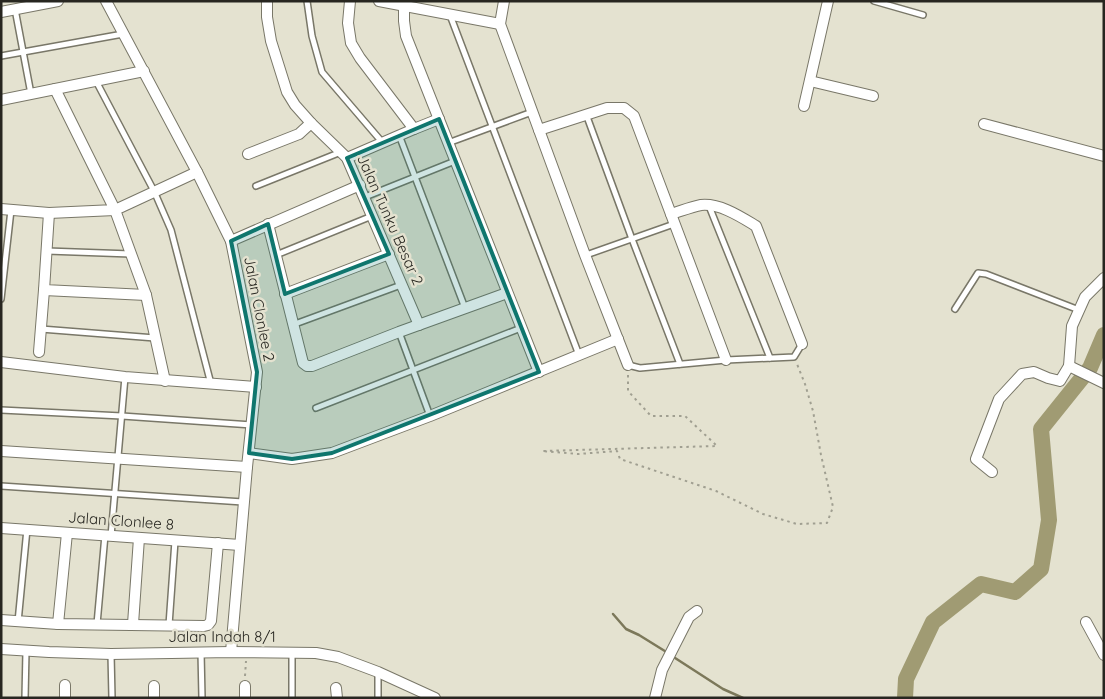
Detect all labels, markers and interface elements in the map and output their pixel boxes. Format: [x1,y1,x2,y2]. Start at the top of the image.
street label: Jalan Tunku Besar 2 [353,152,428,288]
street label: Jalan Clonlee 2 [240,255,279,363]
street label: Jalan Clonlee 8 [67,507,175,534]
street label: Jalan Indah 8/1 [168,627,276,646]

